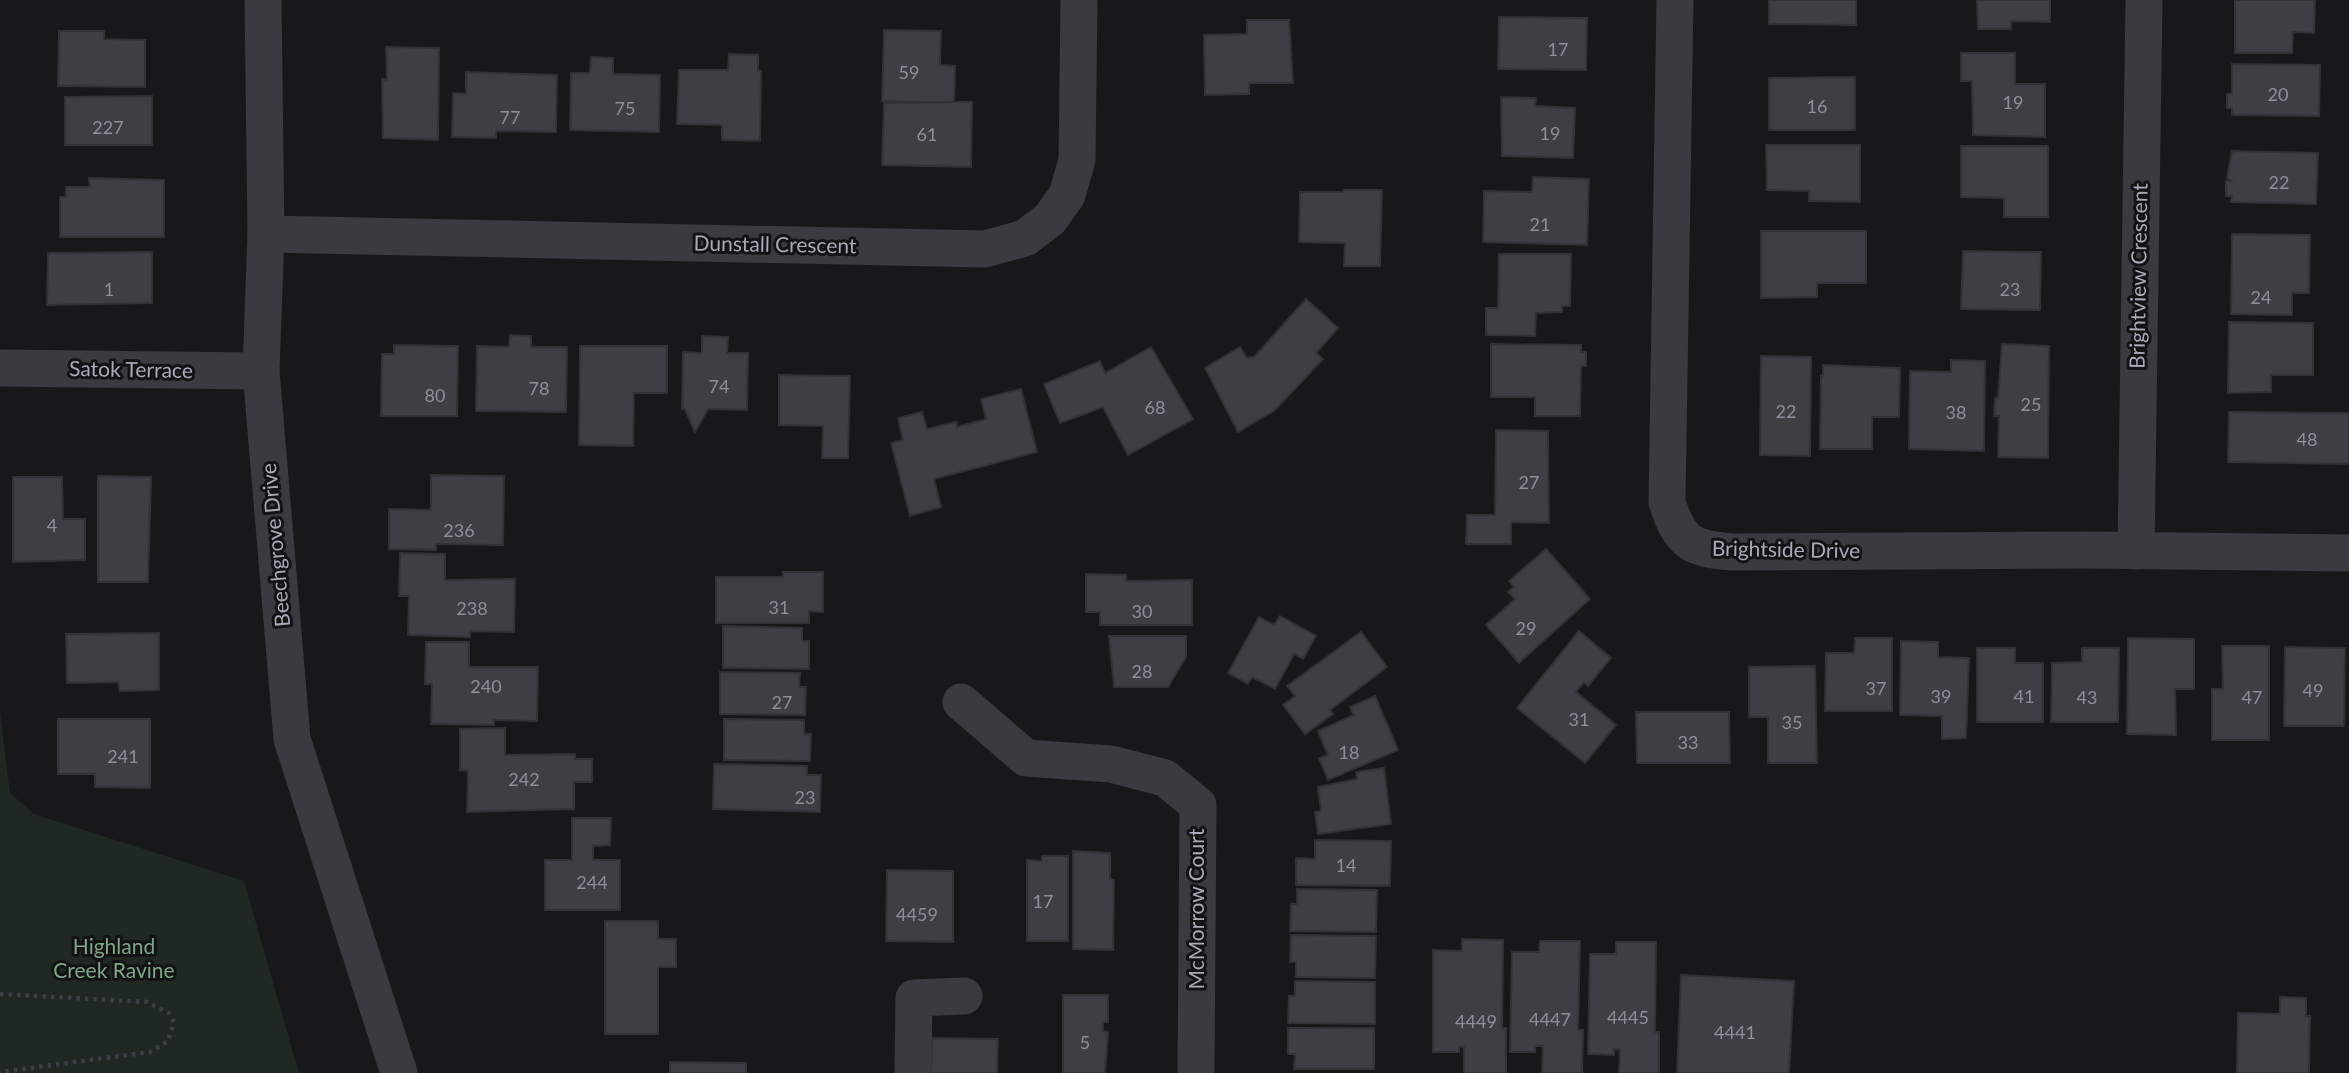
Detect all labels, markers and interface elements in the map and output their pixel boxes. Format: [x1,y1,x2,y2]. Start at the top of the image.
house number: 17 [1548,38,1568,60]
house number: 59 [899,61,919,83]
house number: 20 [2268,83,2288,105]
house number: 19 [2003,91,2023,113]
house number: 16 [1807,95,1827,117]
house number: 75 [615,97,635,119]
house number: 77 [500,106,520,128]
house number: 227 [92,116,124,138]
house number: 19 [1540,122,1560,144]
house number: 61 [917,123,937,145]
house number: 22 [2269,171,2289,193]
street label: Brightview Crescent [2123,182,2152,369]
house number: 21 [1530,213,1550,235]
street label: Dunstall Crescent [693,230,857,257]
house number: 1 [104,278,114,300]
house number: 23 [2000,278,2020,300]
house number: 24 [2251,286,2271,308]
street label: Satok Terrace [69,355,193,382]
house number: 74 [709,375,729,397]
house number: 78 [529,377,549,399]
house number: 80 [425,384,445,406]
house number: 25 [2021,393,2041,415]
house number: 68 [1145,396,1165,418]
house number: 22 [1776,400,1796,422]
house number: 38 [1946,401,1966,423]
house number: 48 [2297,428,2317,450]
street label: Beechgrove Drive [255,462,294,628]
house number: 27 [1519,471,1539,493]
house number: 4 [47,514,57,536]
house number: 236 [443,519,475,541]
street label: Brightside Drive [1712,535,1860,562]
house number: 31 [769,596,789,618]
house number: 238 [456,597,488,619]
house number: 30 [1132,600,1152,622]
house number: 29 [1516,617,1536,639]
house number: 28 [1132,660,1152,682]
house number: 240 [470,675,502,697]
house number: 37 [1866,677,1886,699]
house number: 49 [2303,679,2323,701]
house number: 39 [1931,685,1951,707]
house number: 41 [2014,685,2034,707]
house number: 43 [2077,686,2097,708]
house number: 47 [2242,686,2262,708]
house number: 27 [772,691,792,713]
house number: 31 [1569,708,1589,730]
house number: 35 [1782,711,1802,733]
house number: 33 [1678,731,1698,753]
house number: 18 [1339,741,1359,763]
house number: 241 [107,745,139,767]
house number: 242 [508,768,540,790]
house number: 23 [795,786,815,808]
street label: McMorrow Court [1183,828,1208,989]
house number: 14 [1336,854,1356,876]
house number: 244 [576,871,608,893]
house number: 17 [1033,890,1053,912]
house number: 4459 [896,903,938,925]
park label: Highland Creek Ravine [53,933,175,982]
house number: 4445 [1607,1006,1649,1028]
house number: 4447 [1529,1008,1571,1030]
house number: 4449 [1455,1010,1497,1032]
house number: 4441 [1714,1021,1756,1043]
house number: 5 [1080,1031,1090,1053]

